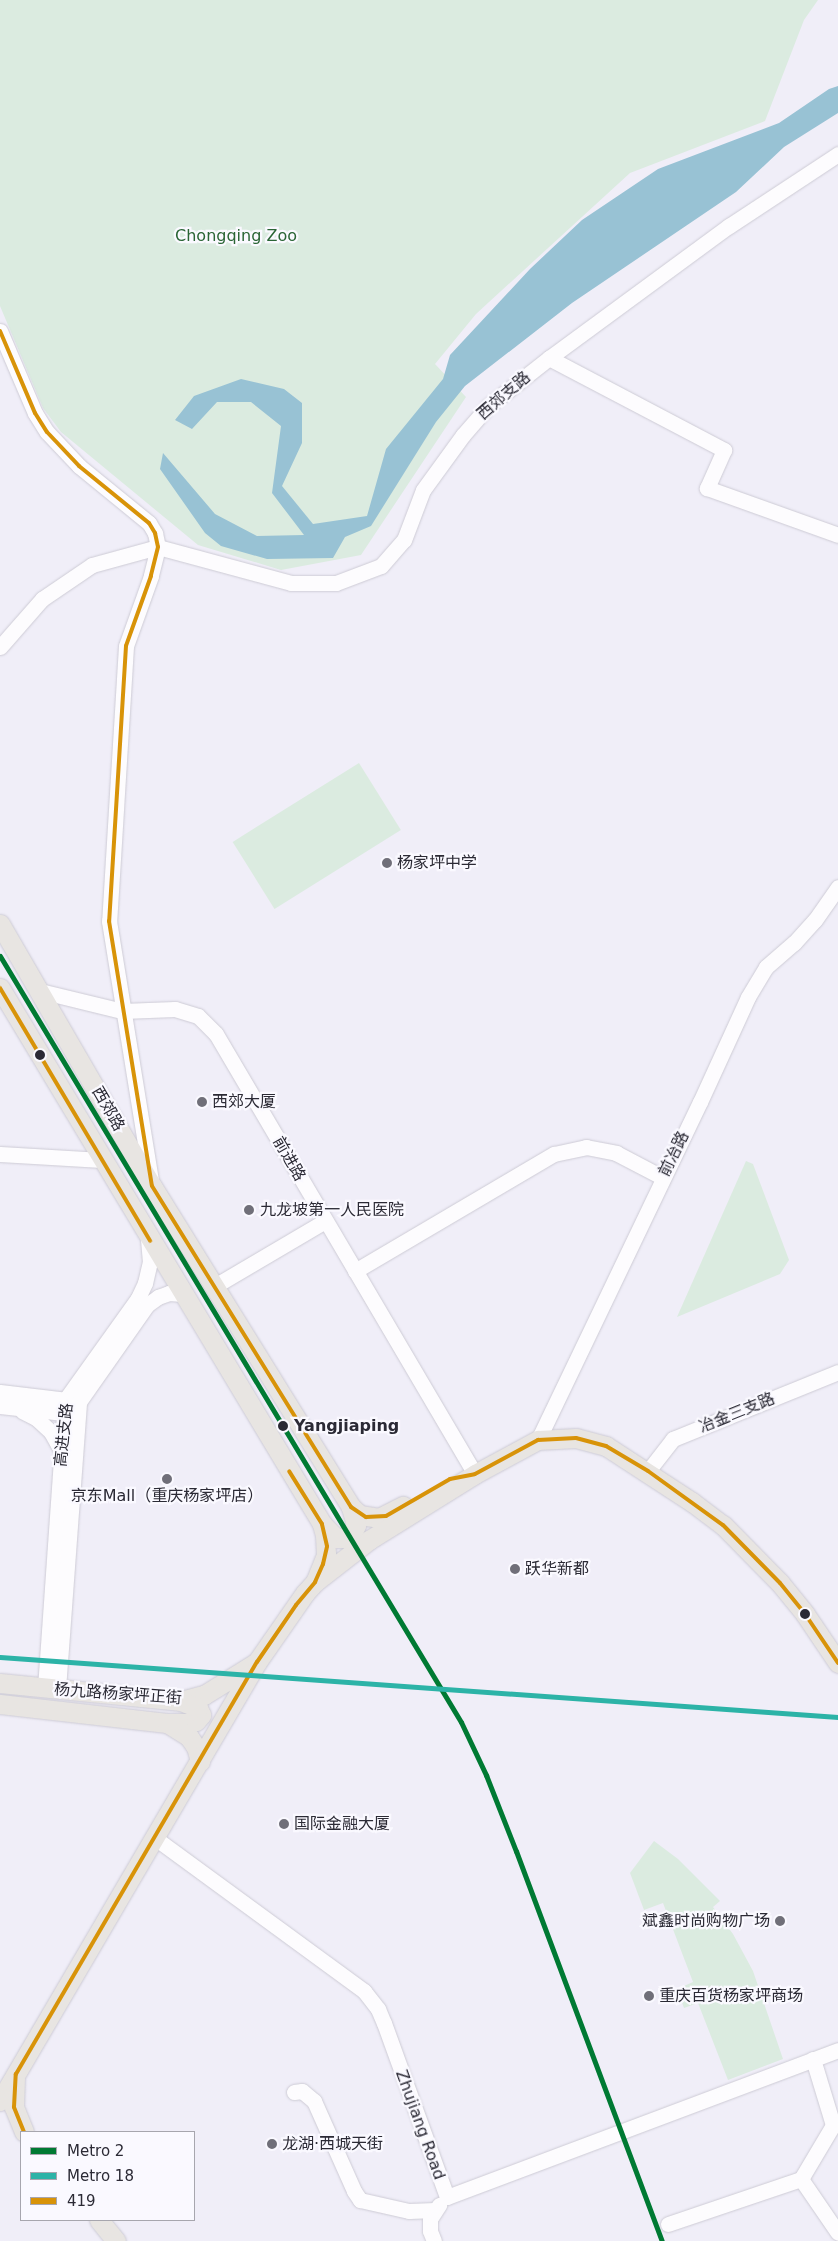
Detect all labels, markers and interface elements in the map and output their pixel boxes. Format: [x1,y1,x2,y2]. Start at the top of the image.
park label: Chongqing Zoo [175,226,297,246]
street label: 西郊支路 [474,368,534,424]
place label: 杨家坪中学 [397,853,477,873]
marker: 杨家坪中学 [381,857,393,869]
unlabelled marker [35,1050,45,1060]
street label: 西郊路 [88,1083,128,1135]
place label: 西郊大厦 [212,1092,276,1112]
marker: 西郊大厦 [196,1096,208,1108]
street label: 前冶路 [655,1128,693,1180]
street label: 前进路 [269,1133,309,1185]
place label: 九龙坡第一人民医院 [260,1200,404,1220]
marker: 九龙坡第一人民医院 [242,1203,256,1217]
street label: 冶金三支路 [696,1389,778,1437]
street label: 高进支路 [51,1402,77,1468]
place label: Yangjiaping [294,1416,399,1436]
marker: Yangjiaping [276,1419,290,1433]
marker: 京东Mall（重庆杨家坪店） [161,1473,173,1485]
place label: 京东Mall（重庆杨家坪店） [71,1486,263,1506]
place label: 跃华新都 [525,1559,589,1579]
marker: 跃华新都 [509,1563,521,1575]
unlabelled marker [800,1609,810,1619]
street label: 杨九路杨家坪正街 [53,1680,183,1708]
place label: 国际金融大厦 [294,1814,390,1834]
marker: 国际金融大厦 [278,1818,290,1830]
place label: 斌鑫时尚购物广场 [642,1911,770,1931]
marker: 斌鑫时尚购物广场 [774,1915,786,1927]
place label: 重庆百货杨家坪商场 [659,1986,803,2006]
marker: 重庆百货杨家坪商场 [643,1990,655,2002]
street label: Zhujiang Road [391,2067,449,2183]
legend [20,2131,195,2221]
place label: 龙湖·西城天街 [282,2134,383,2154]
marker: 龙湖·西城天街 [266,2138,278,2150]
text: Metro 2 [67,2142,124,2160]
text: Metro 18 [67,2167,134,2185]
text: 419 [67,2192,96,2210]

